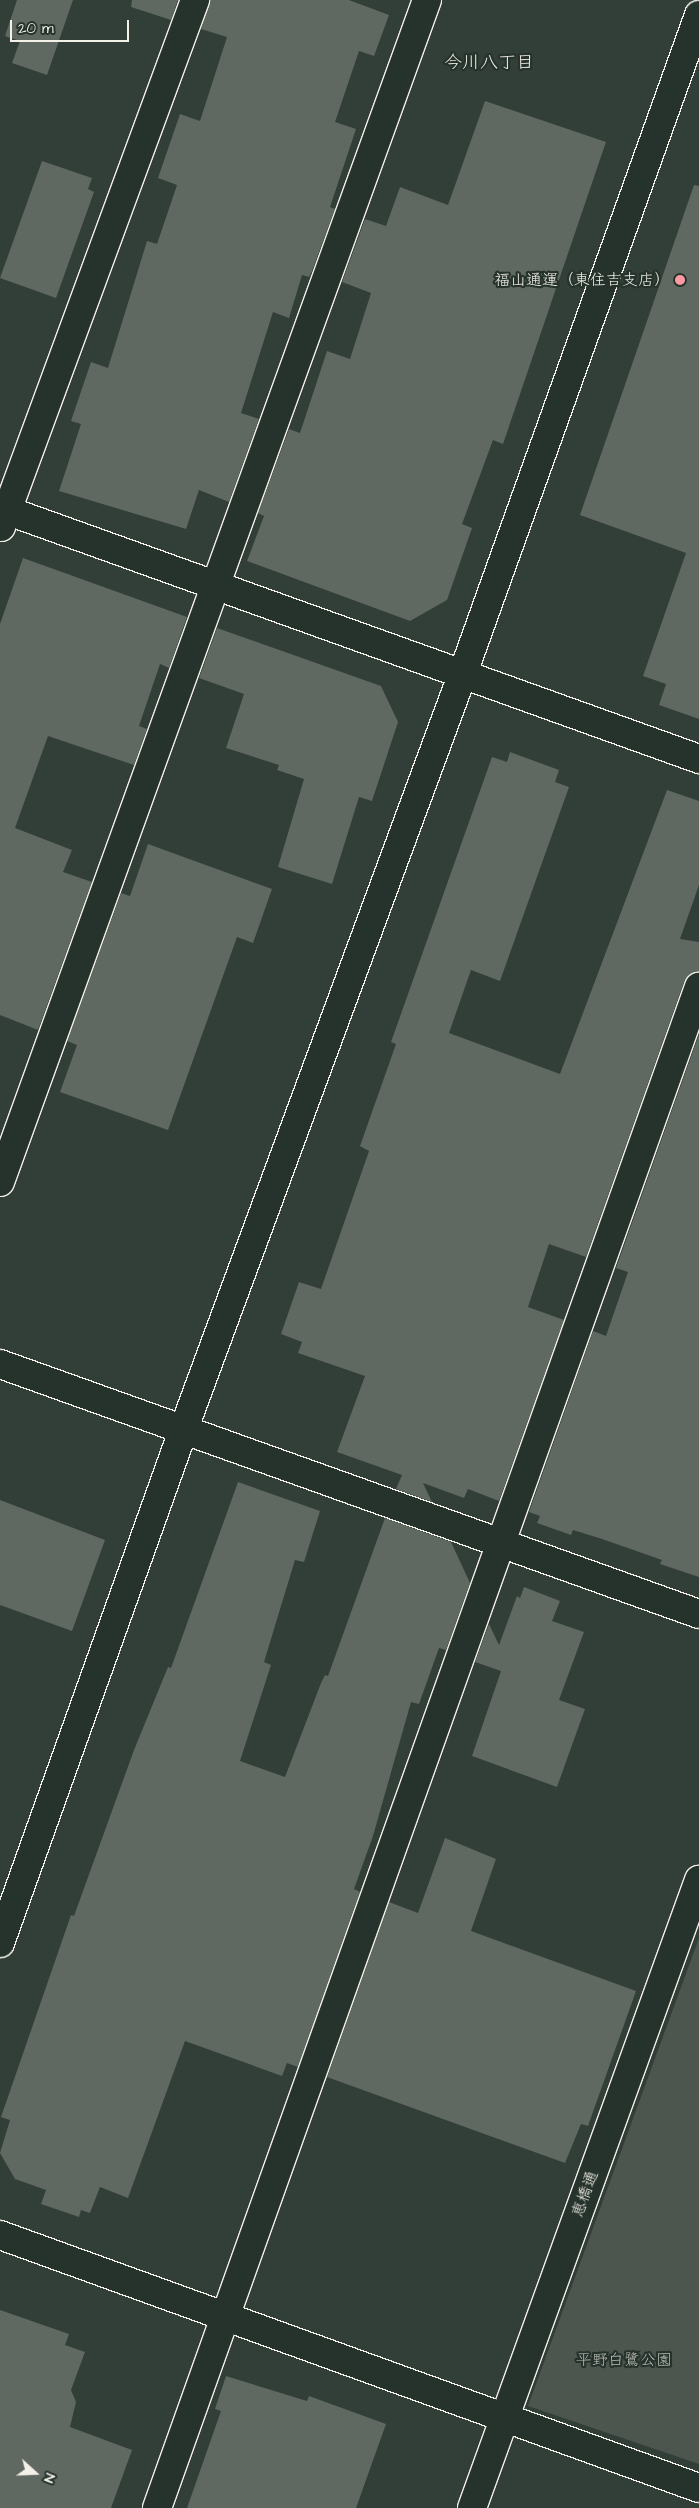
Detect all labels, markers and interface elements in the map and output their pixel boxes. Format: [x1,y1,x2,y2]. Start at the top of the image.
scale bar [12,10,131,42]
text: 20 m [18,18,54,39]
district label: 今川八丁目 [444,52,534,74]
place label: 福山通運（東住吉支店） [494,270,670,290]
marker: 福山通運（東住吉支店） [674,274,686,286]
street label: 恵橋通 [568,2168,602,2220]
park label: 平野白鷺公園 [576,2350,672,2370]
north arrow [10,2448,60,2498]
text: N [38,2471,60,2486]

